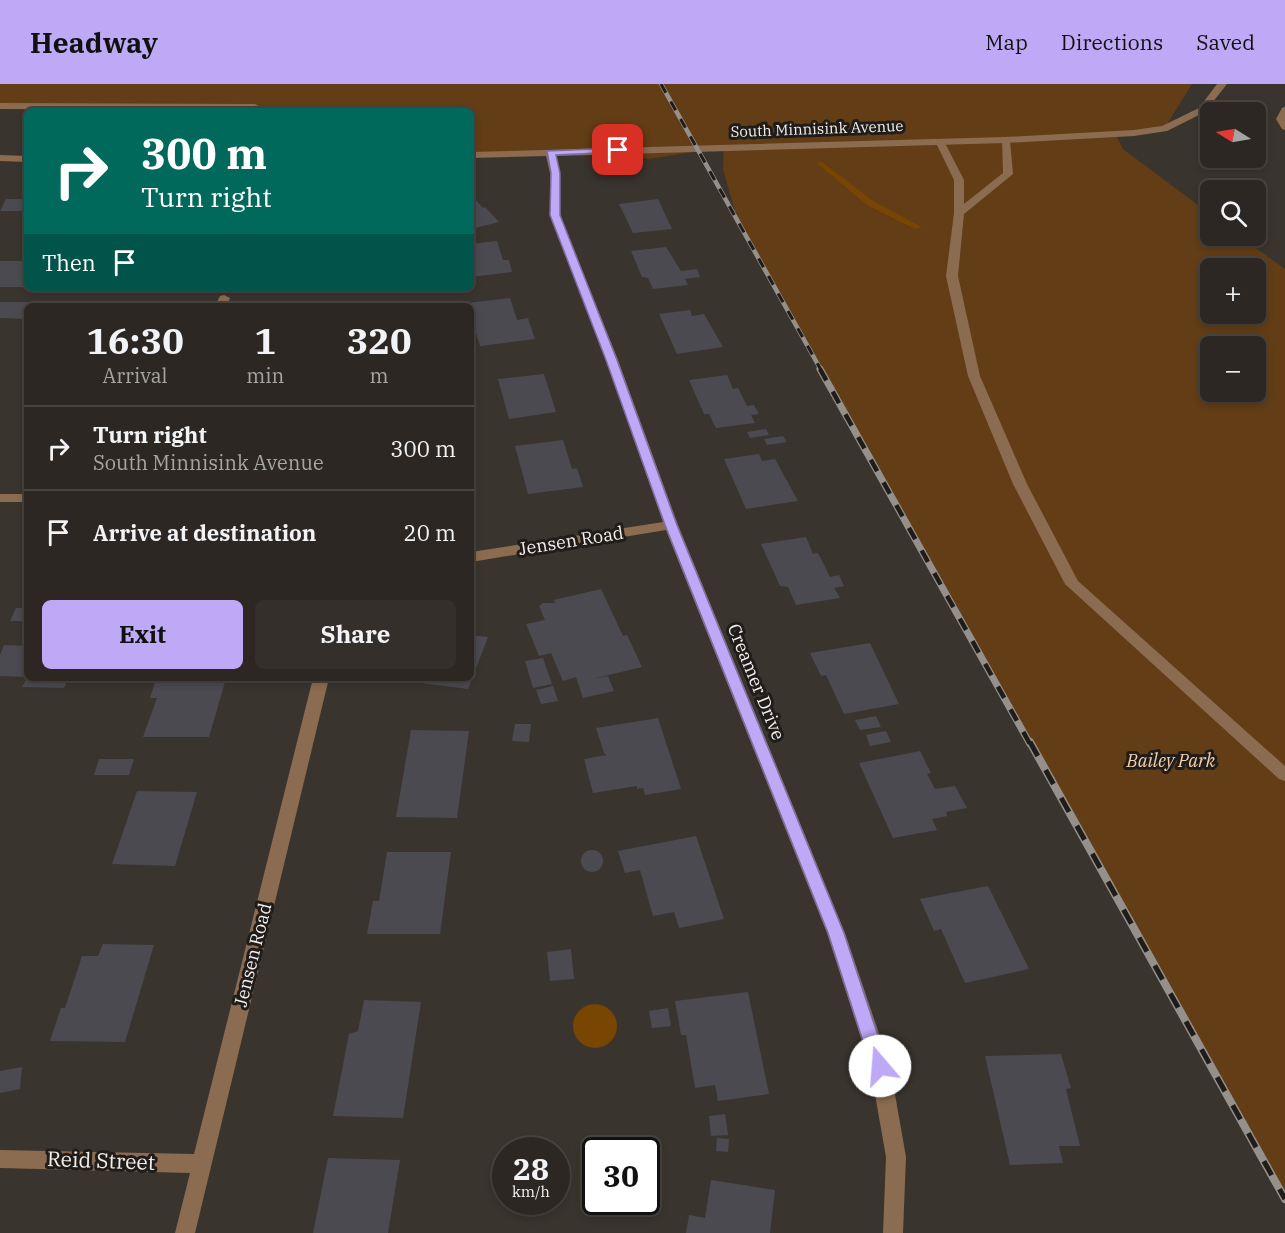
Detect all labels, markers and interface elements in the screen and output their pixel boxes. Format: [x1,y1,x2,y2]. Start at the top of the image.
text: Headway [30,24,158,61]
text: Map [985,28,1028,56]
text: Directions [1061,28,1163,56]
text: Saved [1196,28,1255,56]
north arrow [1200,102,1266,168]
map controls [1200,102,1266,402]
street label: South Minnisink Avenue [730,116,904,141]
pin [592,124,643,175]
text: 300 m [141,126,267,181]
icon: right [42,132,120,210]
icon: arrive [601,133,634,166]
text: Turn right [141,179,272,214]
button: search [1200,180,1266,246]
icon: arrive [108,246,141,279]
text: Then [42,248,96,277]
button: + [1200,258,1266,324]
text: 16:30 [86,317,184,364]
text: 1 [254,317,276,364]
text: 320 [347,317,412,364]
button: − [1200,336,1266,402]
text: Arrival [103,362,168,389]
text: min [246,362,284,389]
text: m [370,362,389,389]
text: Turn right [93,420,207,449]
icon: right [42,432,75,465]
text: 300 m [390,434,456,463]
text: South Minnisink Avenue [93,449,324,476]
icon: arrive [42,516,75,549]
text: Arrive at destination [93,518,316,547]
text: 20 m [404,518,456,547]
street label: Jensen Road [517,521,625,560]
button: Exit [42,600,243,669]
button: Share [255,600,456,669]
street label: Creamer Drive [723,620,790,743]
park label: Bailey Park [1126,749,1216,772]
street label: Jensen Road [229,901,277,1009]
position arrow [848,1034,912,1098]
speed limit sign: 30 [582,1137,660,1215]
street label: Reid Street [46,1144,156,1176]
text: 28 [513,1149,549,1188]
text: km/h [512,1182,550,1201]

